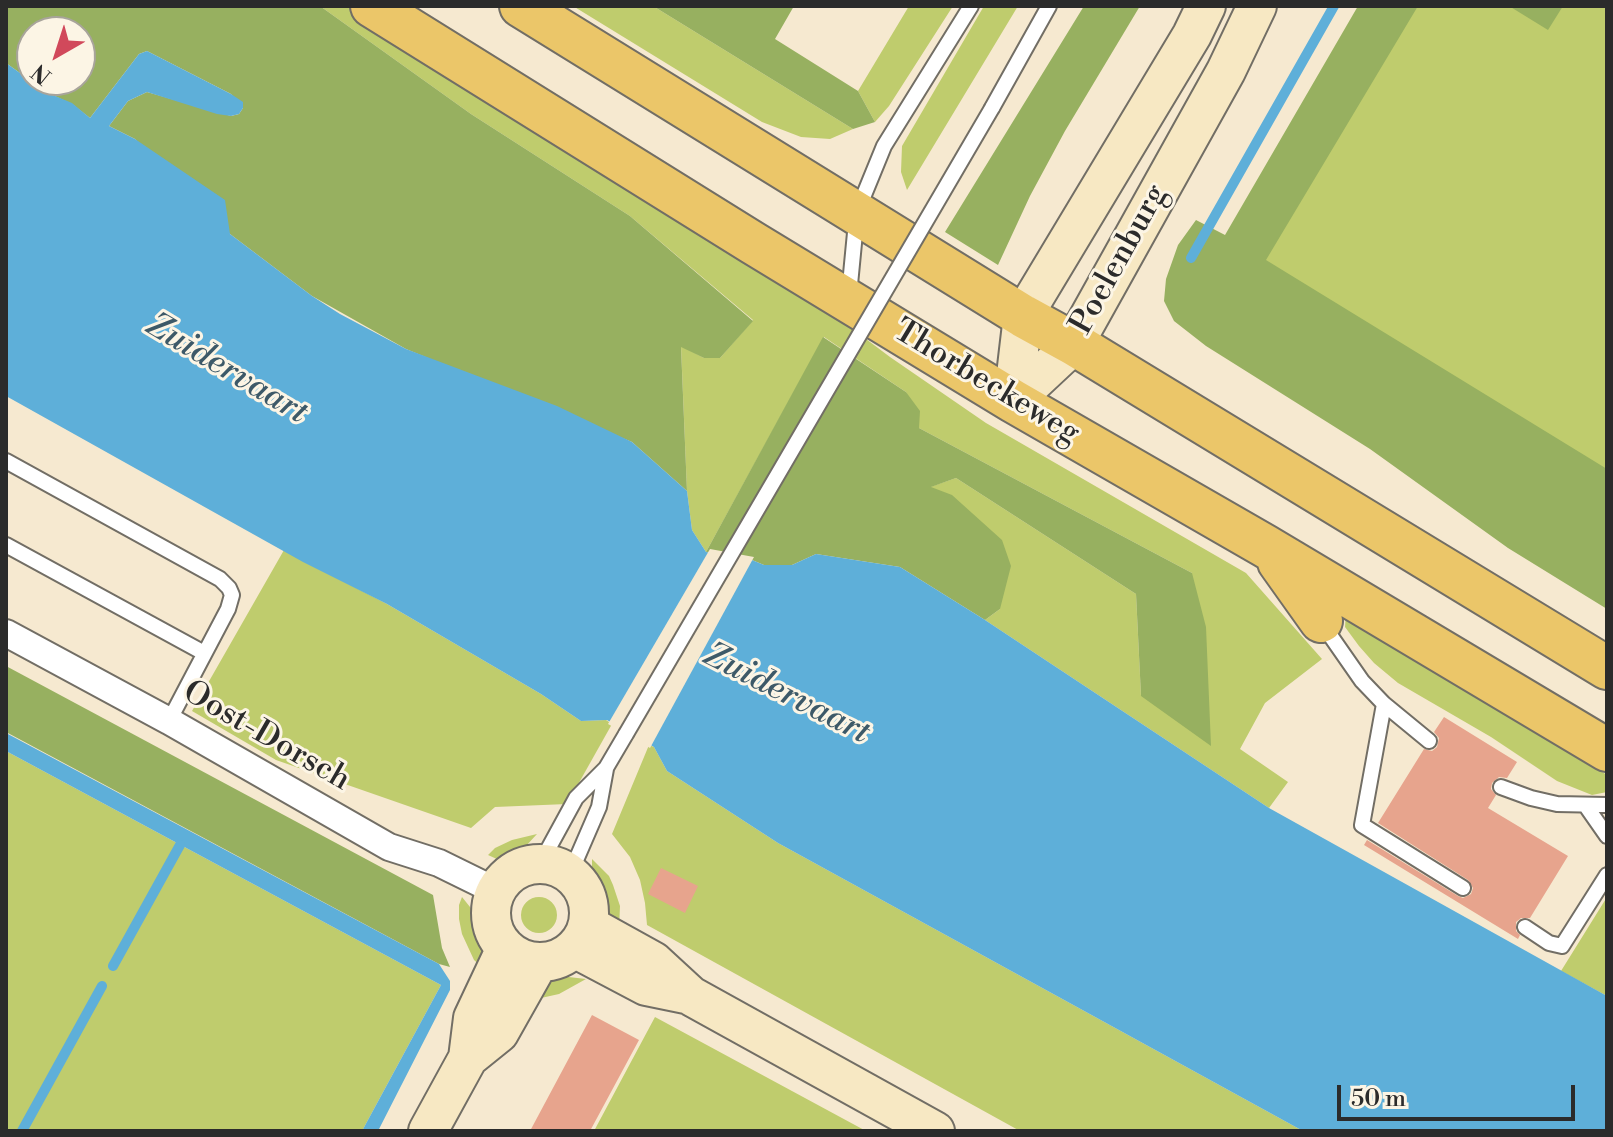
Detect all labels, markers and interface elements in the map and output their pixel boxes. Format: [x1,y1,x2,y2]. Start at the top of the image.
north arrow [16,16,96,96]
text: N [27,58,57,89]
street label: Poelenburg [1063,178,1177,342]
water label: Zuidervaart [138,306,314,434]
street label: Thorbeckeweg [886,312,1086,454]
water label: Zuidervaart [696,636,876,754]
street label: Oost-Dorsch [175,674,357,800]
scale bar [1341,1069,1579,1119]
text: 50 m [1351,1084,1406,1114]

